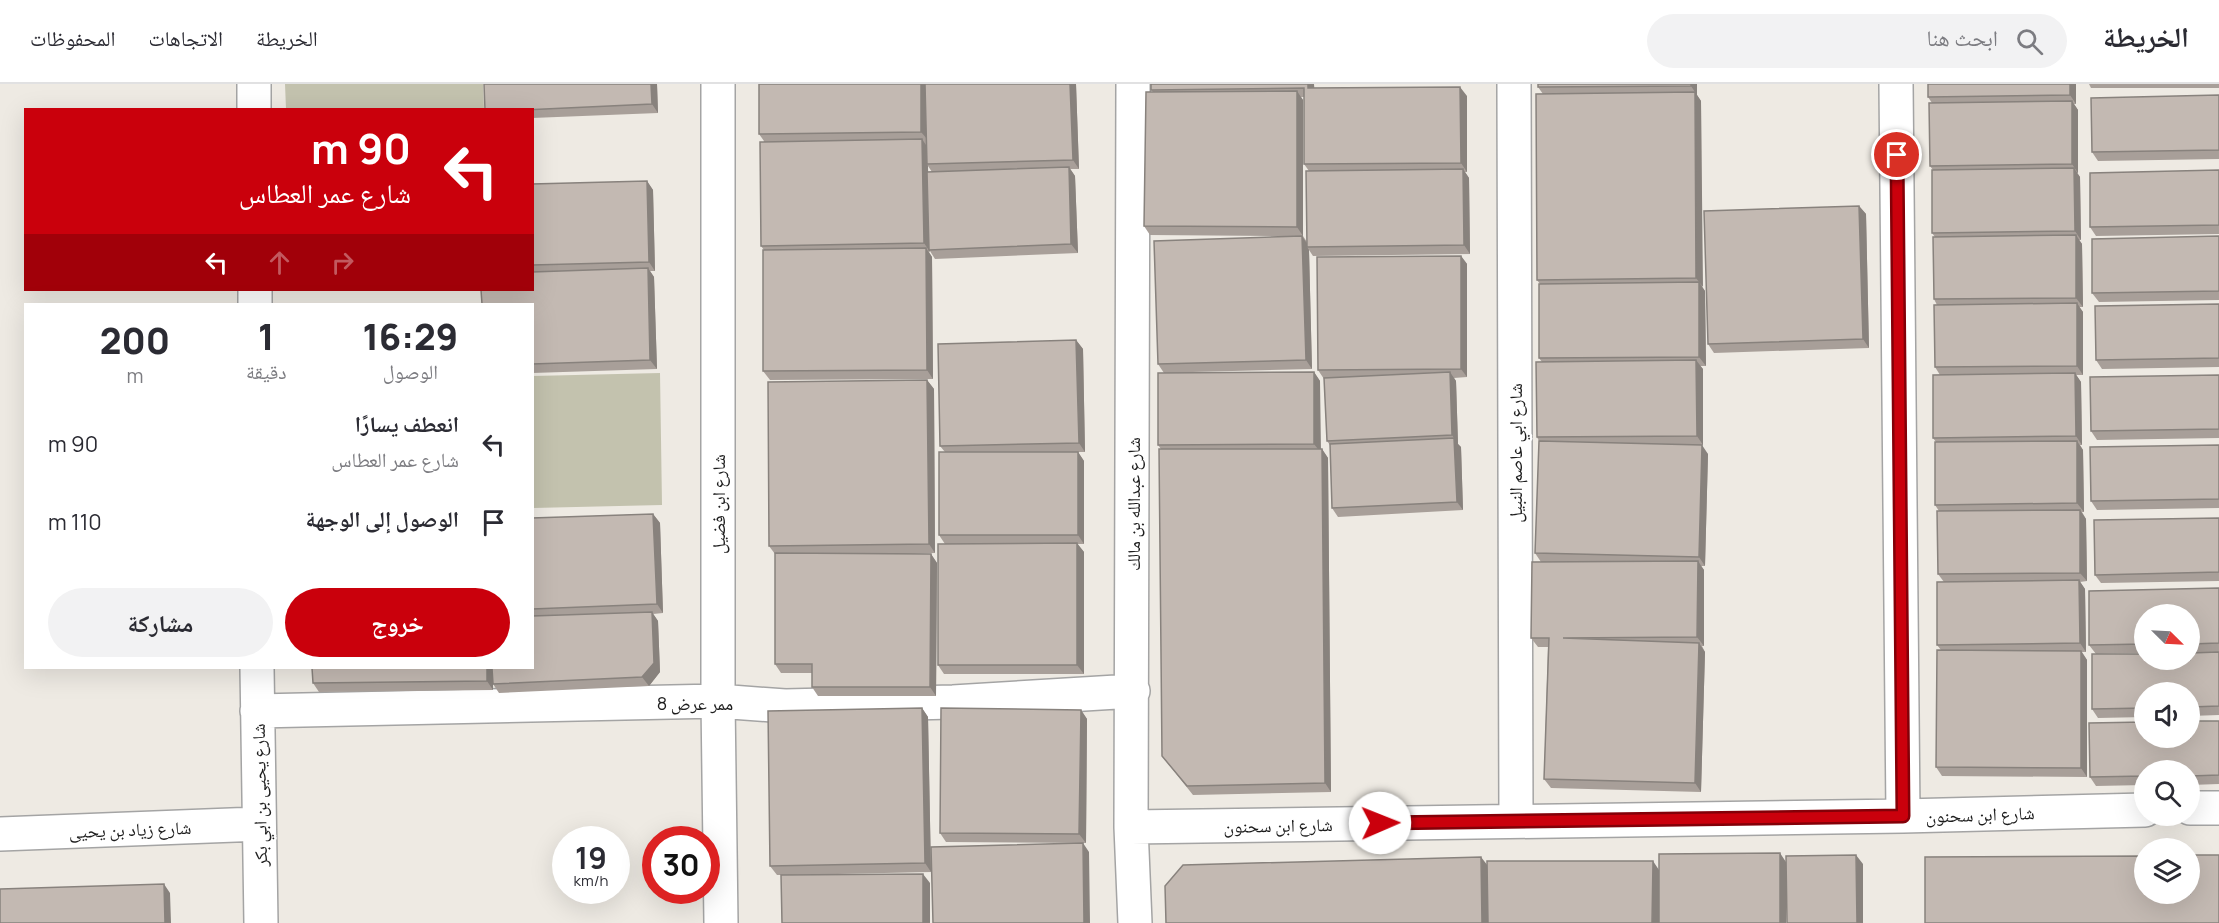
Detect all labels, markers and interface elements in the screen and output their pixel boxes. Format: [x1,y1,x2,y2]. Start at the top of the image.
search box [1647,14,2067,68]
text: الخريطة [2103,17,2189,55]
text: ابحث هنا [1927,23,1998,53]
text: المحفوظات [30,24,115,52]
text: الاتجاهات [148,24,223,52]
text: الخريطة [256,24,318,52]
icon: search [2013,25,2046,58]
text: 90 m [311,119,411,177]
pin [1871,129,1922,180]
icon: left [432,132,510,210]
icon: arrive [1880,138,1913,171]
text: شارع عمر العطاس [239,174,411,211]
icon: left [200,246,233,279]
icon: ahead [263,246,296,279]
icon: right [326,246,359,279]
text: 1 [258,312,274,361]
text: 16:29 [362,312,458,361]
text: 200 [100,316,170,365]
text: دقيقة [246,358,287,385]
text: الوصول [383,358,438,385]
text: m [126,362,143,389]
street label: شارع ابي عاصم النبيل [1503,383,1531,523]
text: انعطف يسارًا [355,409,459,439]
icon: left [477,428,510,461]
text: 90 m [48,429,98,459]
street label: شارع عبدالله بن مالك [1121,437,1145,571]
text: شارع عمر العطاس [331,446,459,473]
street label: شارع ابن فضيل [706,454,730,554]
text: الوصول إلى الوجهة [306,504,459,534]
icon: arrive [477,506,510,539]
text: 110 m [48,507,102,537]
button: مشاركة [48,588,273,657]
button: خروج [285,588,510,657]
north arrow [2134,604,2200,670]
map controls [2134,604,2200,904]
button: sound [2134,682,2200,748]
street label: ممر عرض 8 [657,691,733,715]
street label: شارع يحيى بن ابي بكر [246,723,276,868]
button: search [2134,760,2200,826]
position arrow [1348,791,1412,855]
street label: شارع ابن سحنون [1925,800,2035,828]
street label: شارع ابن سحنون [1223,812,1333,838]
street label: شارع زياد بن يحيى [68,815,192,843]
speed limit sign: 30 [642,826,720,904]
text: 19 [575,837,607,878]
button: layers [2134,838,2200,904]
text: km/h [574,870,608,891]

